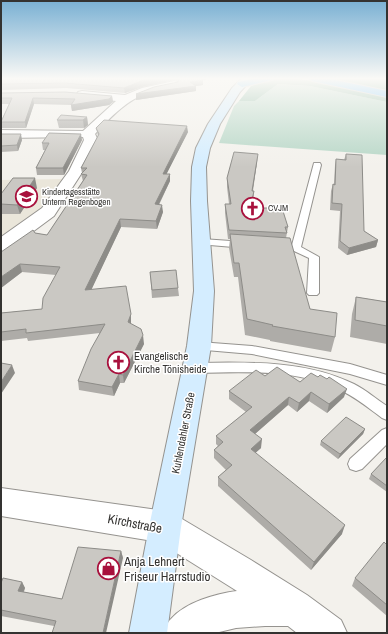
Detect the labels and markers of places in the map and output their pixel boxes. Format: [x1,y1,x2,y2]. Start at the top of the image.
school or university icon: Kindertagesstätte Unterm Regenbogen [13,184,39,210]
place label: Kindertagesstätte Unterm Regenbogen [42,186,111,208]
church icon: CVJM [240,195,266,221]
place label: CVJM [268,202,288,214]
church icon: Evangelische Kirche Tönisheide [105,349,131,375]
place label: Evangelische Kirche Tönisheide [134,349,207,376]
place label: Anja Lehnert Friseur Harrstudio [123,553,211,585]
shop icon: Anja Lehnert Friseur Harrstudio [96,555,122,581]

